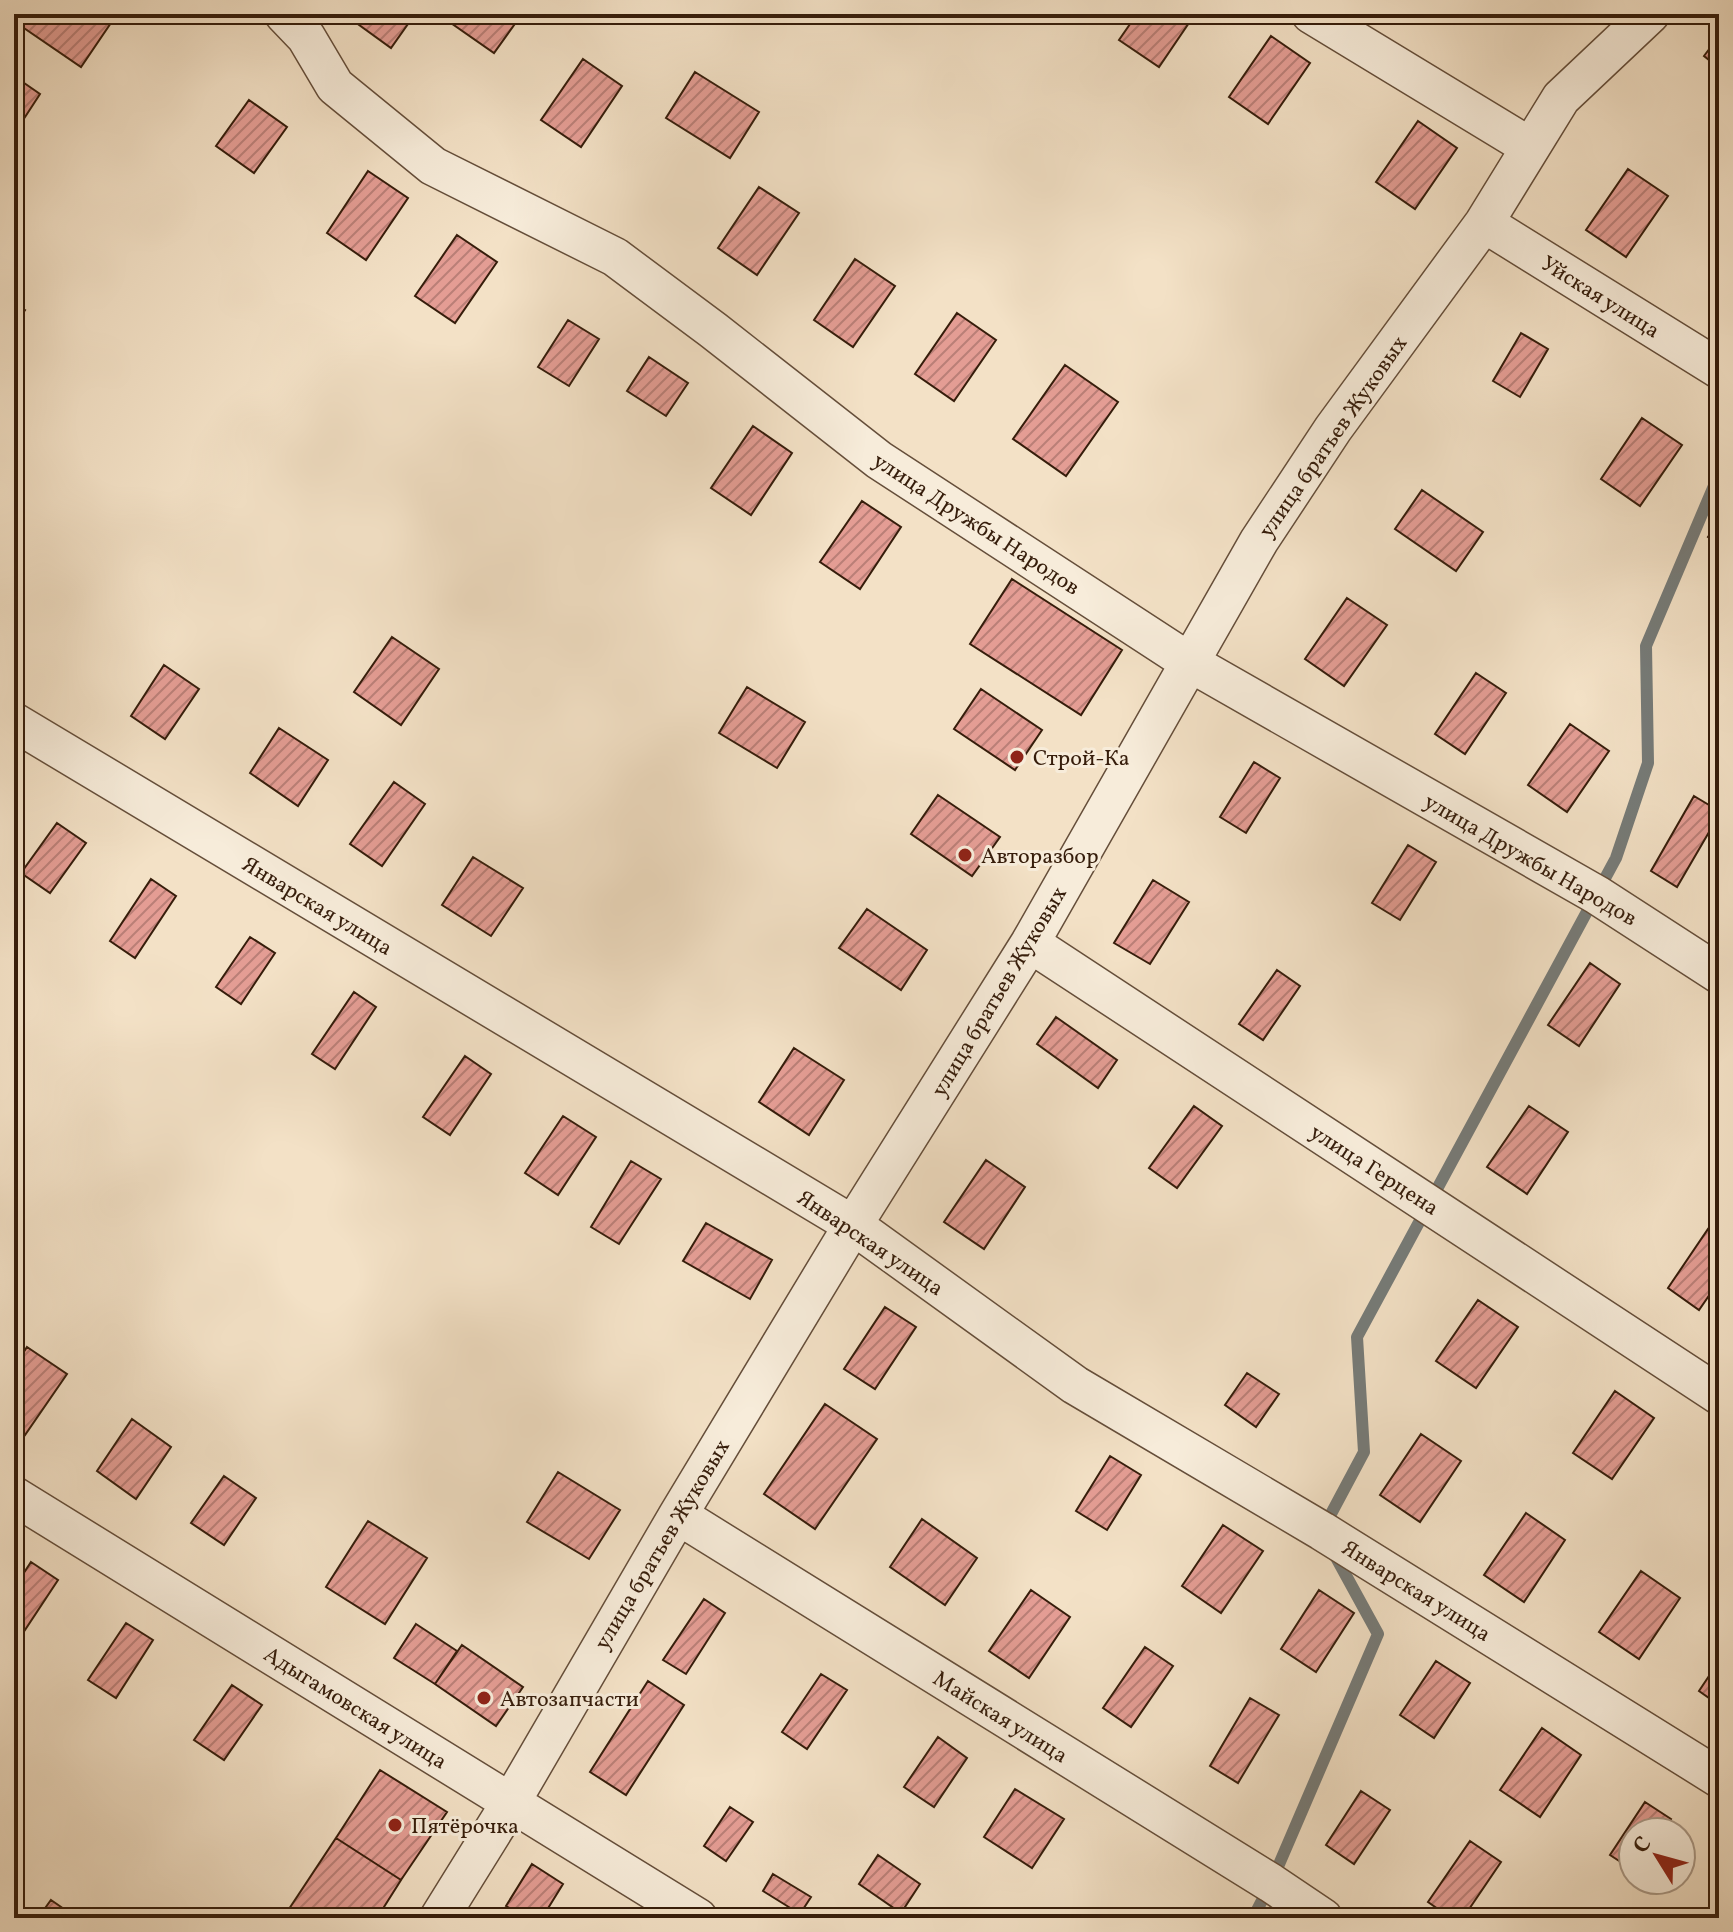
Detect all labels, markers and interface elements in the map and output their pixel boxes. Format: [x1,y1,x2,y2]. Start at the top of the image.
street label: Уйская улица [1534,249,1665,347]
street label: улица братьев Жуковых [1252,330,1416,545]
street label: улица Дружбы Народов [866,446,1085,604]
place label: Строй-Ка [1033,744,1130,775]
marker: Строй-Ка [1008,748,1026,766]
street label: улица Дружбы Народов [1417,787,1642,935]
place label: Авторазбор [981,842,1099,873]
marker: Авторазбор [956,846,974,864]
street label: Январская улица [236,850,398,964]
street label: улица братьев Жуковых [925,881,1075,1103]
street label: улица Герцена [1303,1118,1444,1224]
street label: Январская улица [790,1184,949,1305]
street label: улица братьев Жуковых [588,1434,738,1656]
street label: Январская улица [1335,1534,1496,1650]
street label: Адыгамовская улица [257,1640,452,1778]
street label: Майская улица [926,1664,1073,1772]
place label: Автозапчасти [500,1685,639,1716]
marker: Автозапчасти [475,1689,493,1707]
place label: Пятёрочка [411,1812,519,1843]
marker: Пятёрочка [386,1816,404,1834]
north arrow [1617,1816,1697,1896]
text: С [1626,1830,1660,1860]

